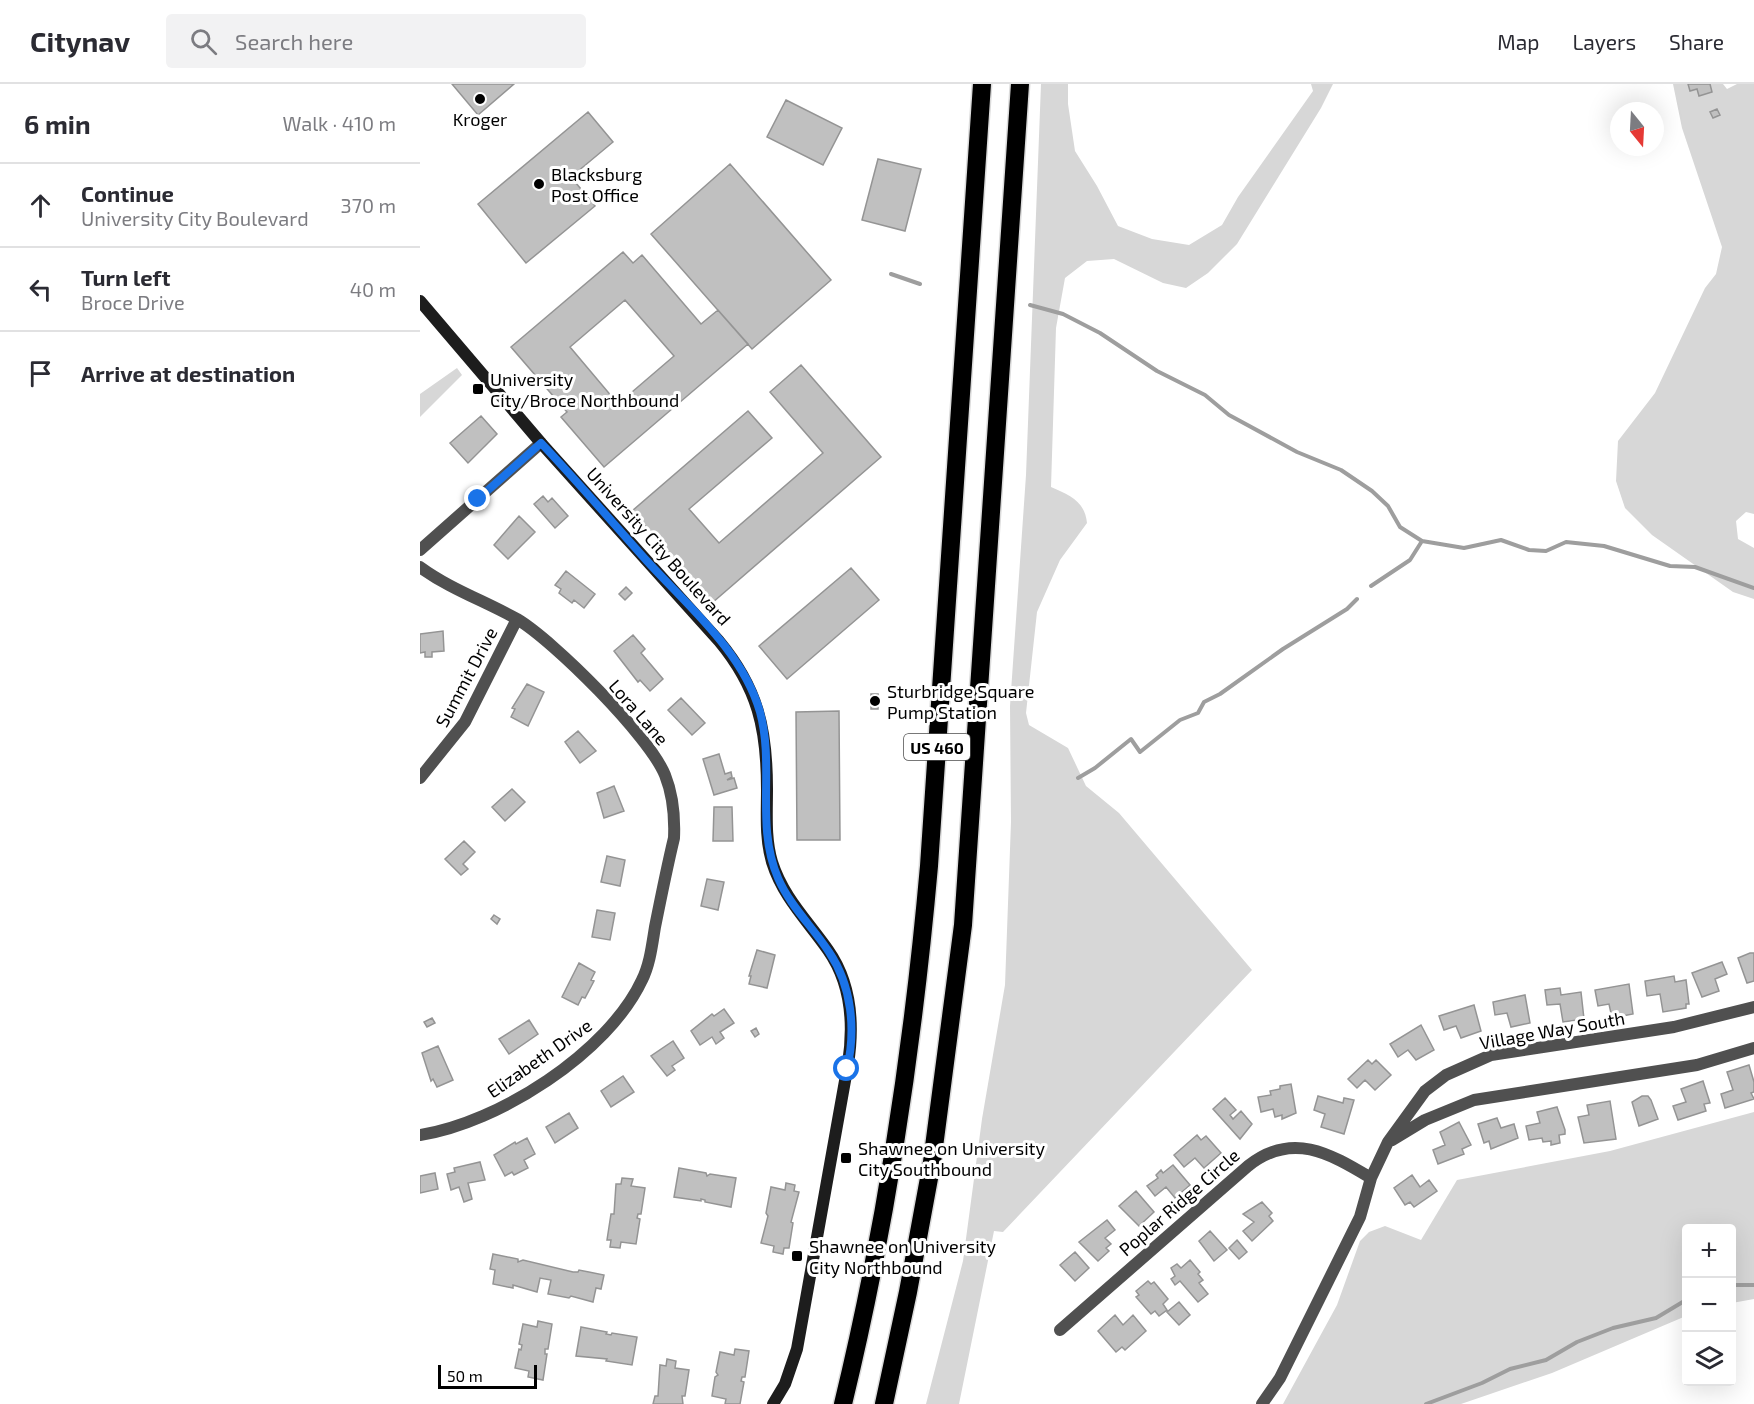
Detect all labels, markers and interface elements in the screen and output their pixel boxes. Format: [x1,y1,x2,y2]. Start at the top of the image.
search box [166,14,586,68]
text: Citynav [30,24,130,58]
icon: search [187,25,220,58]
text: Search here [235,28,353,54]
text: Map [1497,29,1539,54]
text: Layers [1572,29,1636,54]
text: Share [1669,29,1724,54]
marker: Kroger [473,92,487,106]
north arrow [1610,102,1664,156]
text: 6 min [24,108,91,139]
place label: Kroger [453,108,507,130]
text: Walk · 410 m [282,111,396,135]
place label: Blacksburg Post Office [551,163,642,206]
marker: Blacksburg Post Office [532,177,546,191]
text: Continue [81,180,174,206]
icon: ahead [24,189,57,222]
text: 370 m [341,193,396,217]
text: University City Boulevard [81,206,309,230]
text: Turn left [81,264,170,290]
icon: left [24,273,57,306]
text: 40 m [350,277,396,301]
text: Broce Drive [81,290,185,314]
icon: arrive [24,357,57,390]
text: Arrive at destination [81,360,295,386]
place label: University City/Broce Northbound [490,368,679,411]
marker: University City/Broce Northbound [471,382,485,396]
street label: University City Boulevard [582,463,736,629]
route end [464,485,490,511]
street label: Summit Drive [430,623,502,731]
street label: Lora Lane [605,675,673,749]
place label: Sturbridge Square Pump Station [887,680,1034,723]
marker: Sturbridge Square Pump Station [868,694,882,708]
road number: US 460 [904,734,970,760]
street label: Village Way South [1478,1006,1626,1054]
street label: Elizabeth Drive [482,1014,596,1102]
route start [833,1055,859,1081]
place label: Shawnee on University City Southbound [858,1137,1045,1180]
street label: Poplar Ridge Circle [1114,1144,1244,1260]
marker: Shawnee on University City Southbound [839,1151,853,1165]
map controls [1682,1224,1736,1386]
button: + [1682,1224,1736,1278]
place label: Shawnee on University City Northbound [809,1235,996,1278]
marker: Shawnee on University City Northbound [790,1249,804,1263]
button: − [1682,1278,1736,1332]
button: layers [1682,1332,1736,1386]
scale bar [438,1362,537,1390]
text: 50 m [447,1366,483,1385]

